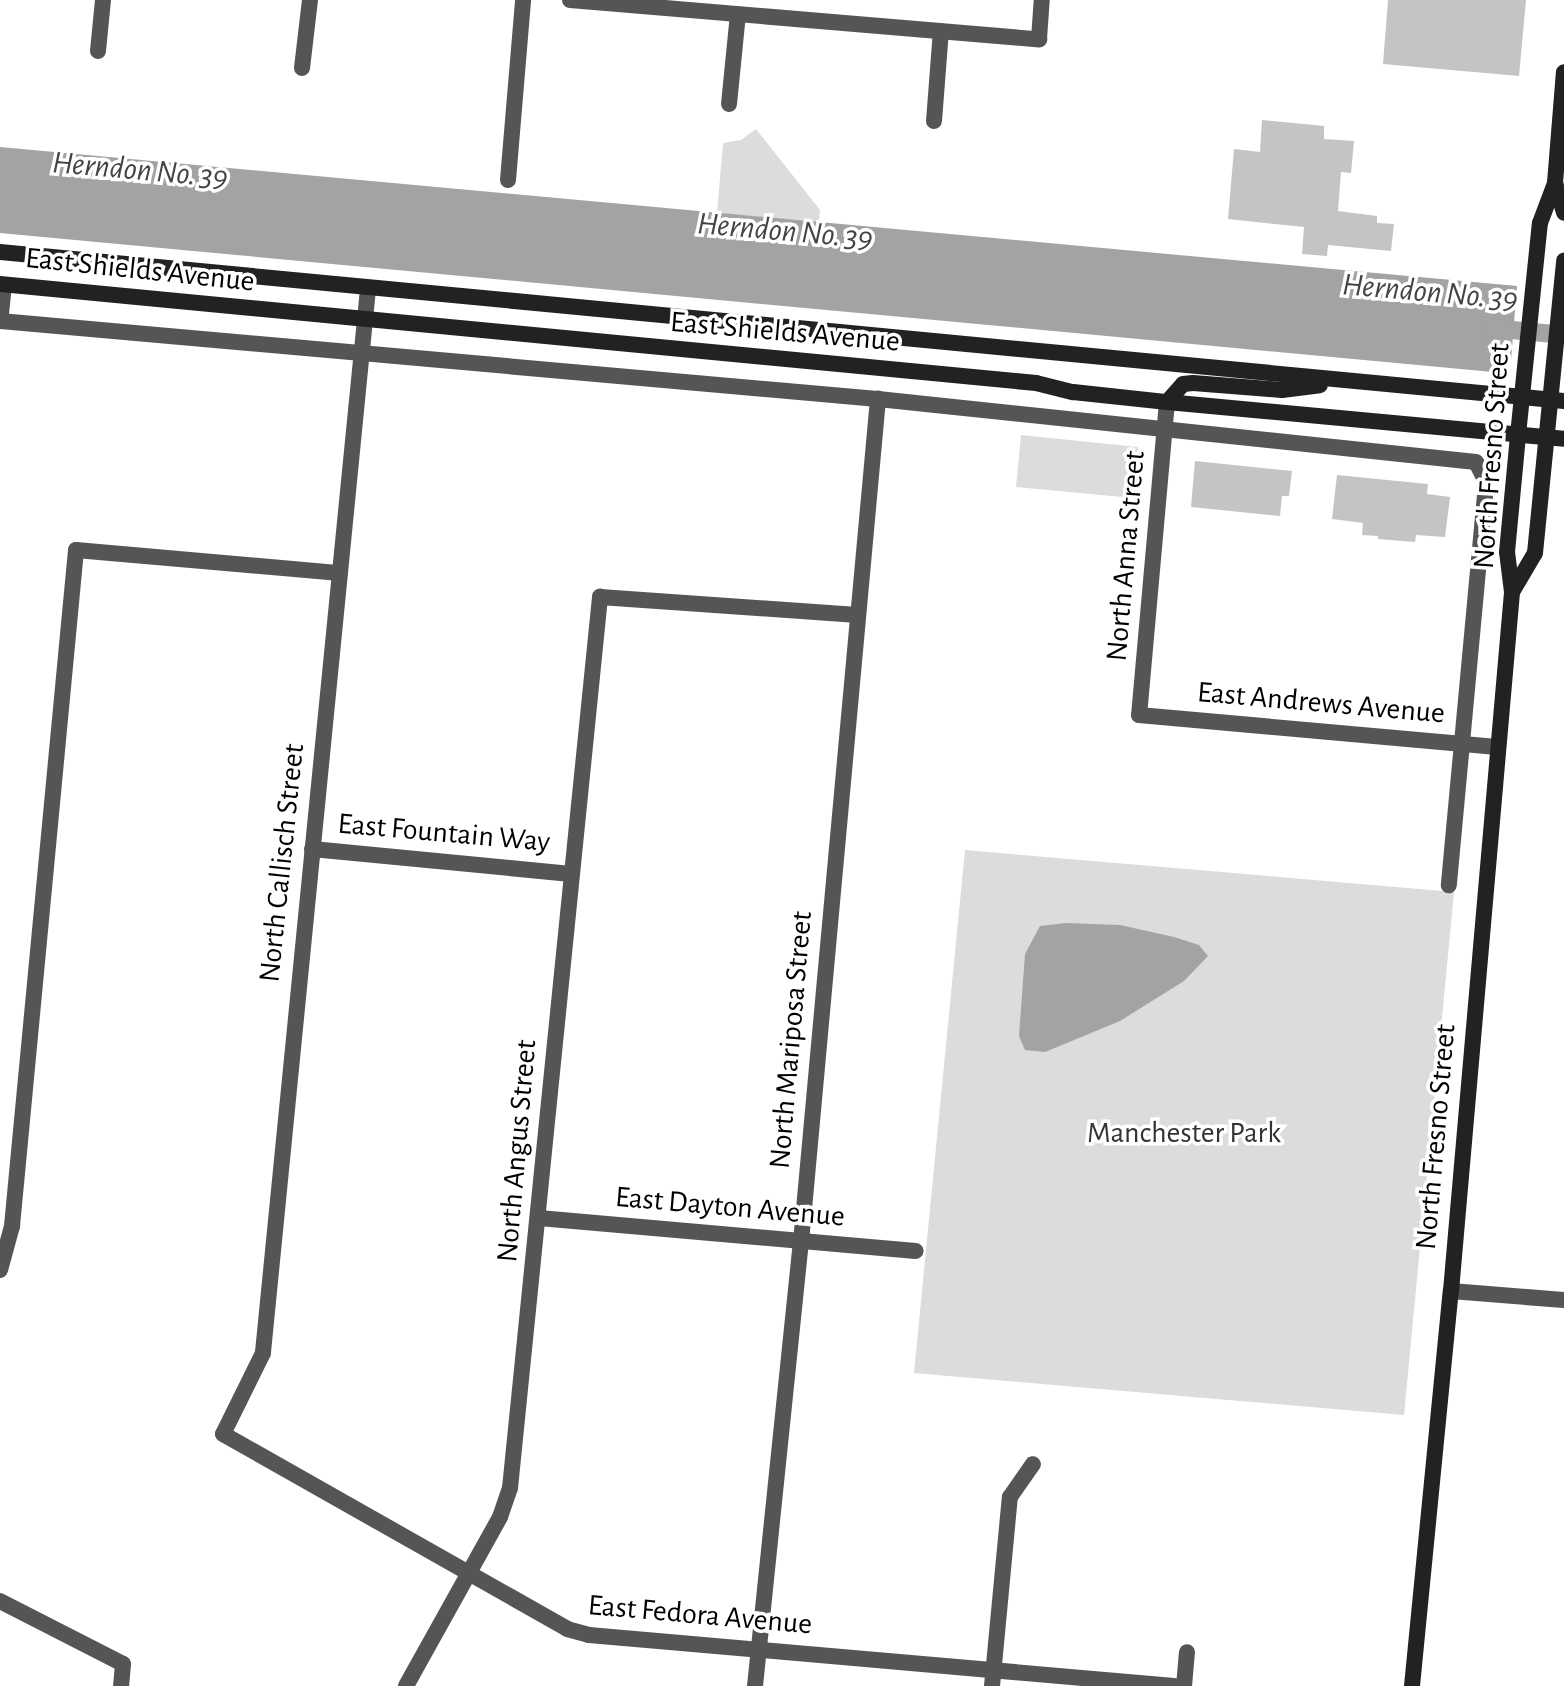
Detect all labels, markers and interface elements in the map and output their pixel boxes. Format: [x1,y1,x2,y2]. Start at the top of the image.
water label: Herndon No. 39 [50,143,230,197]
water label: Herndon No. 39 [695,204,875,258]
street label: East Shields Avenue [24,240,256,300]
water label: Herndon No. 39 [1340,265,1520,319]
street label: East Shields Avenue [669,304,901,360]
street label: North Fresno Street [1466,342,1518,570]
street label: North Anna Street [1099,449,1153,663]
street label: East Andrews Avenue [1196,674,1446,732]
street label: North Callisch Street [252,742,312,984]
street label: East Fountain Way [336,806,552,860]
street label: North Mariposa Street [762,910,820,1170]
street label: North Fresno Street [1408,1023,1464,1251]
street label: North Angus Street [489,1038,545,1264]
park label: Manchester Park [1087,1115,1281,1151]
street label: East Dayton Avenue [614,1179,846,1235]
street label: East Fedora Avenue [586,1587,814,1643]

